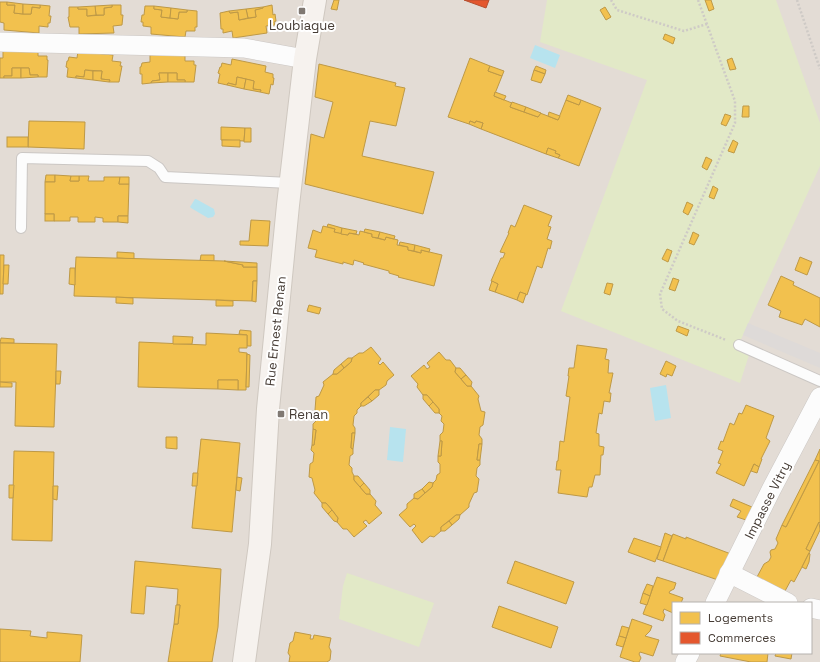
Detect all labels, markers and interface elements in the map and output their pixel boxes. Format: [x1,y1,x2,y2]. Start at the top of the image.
marker: Loubiague [297,6,307,16]
place label: Loubiague [269,17,335,34]
street label: Rue Ernest Renan [261,275,290,387]
place label: Renan [289,406,328,423]
marker: Renan [276,409,286,419]
street label: Impasse Vitry [741,459,794,542]
legend [672,602,812,654]
text: Logements [708,610,773,626]
text: Commerces [708,630,776,646]

